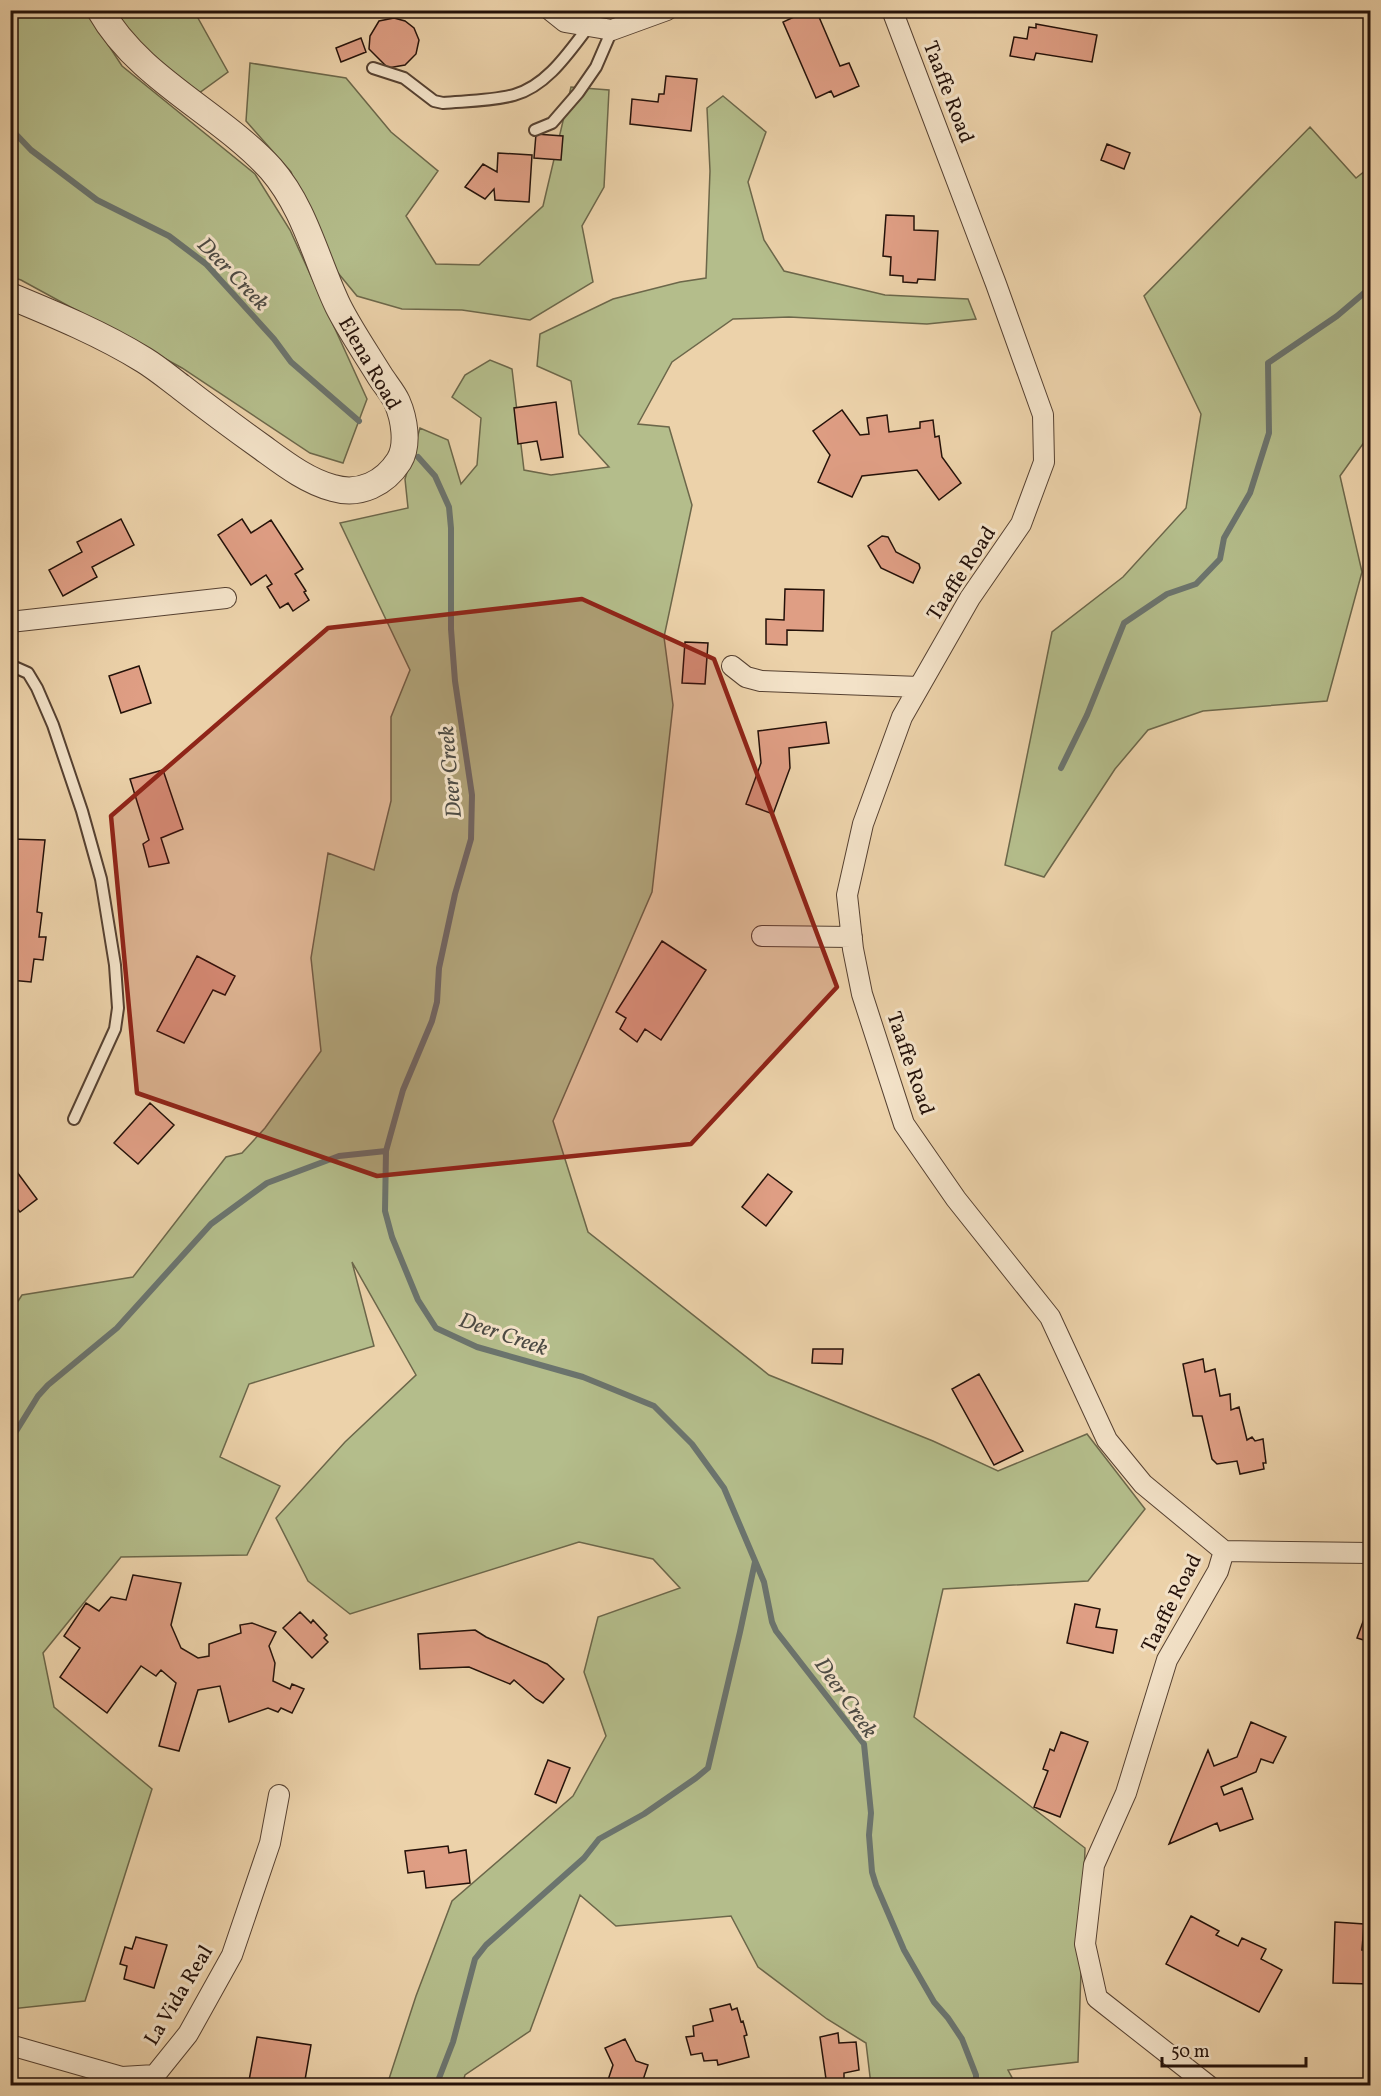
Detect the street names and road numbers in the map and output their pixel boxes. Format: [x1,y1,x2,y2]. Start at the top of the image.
street label: Taaffe Road [915,37,980,148]
street label: Elena Road [330,312,407,416]
street label: Taaffe Road [921,521,1004,627]
street label: Taaffe Road [878,1008,941,1119]
street label: Taaffe Road [1135,1549,1210,1658]
street label: La Vida Real [138,1940,221,2052]

